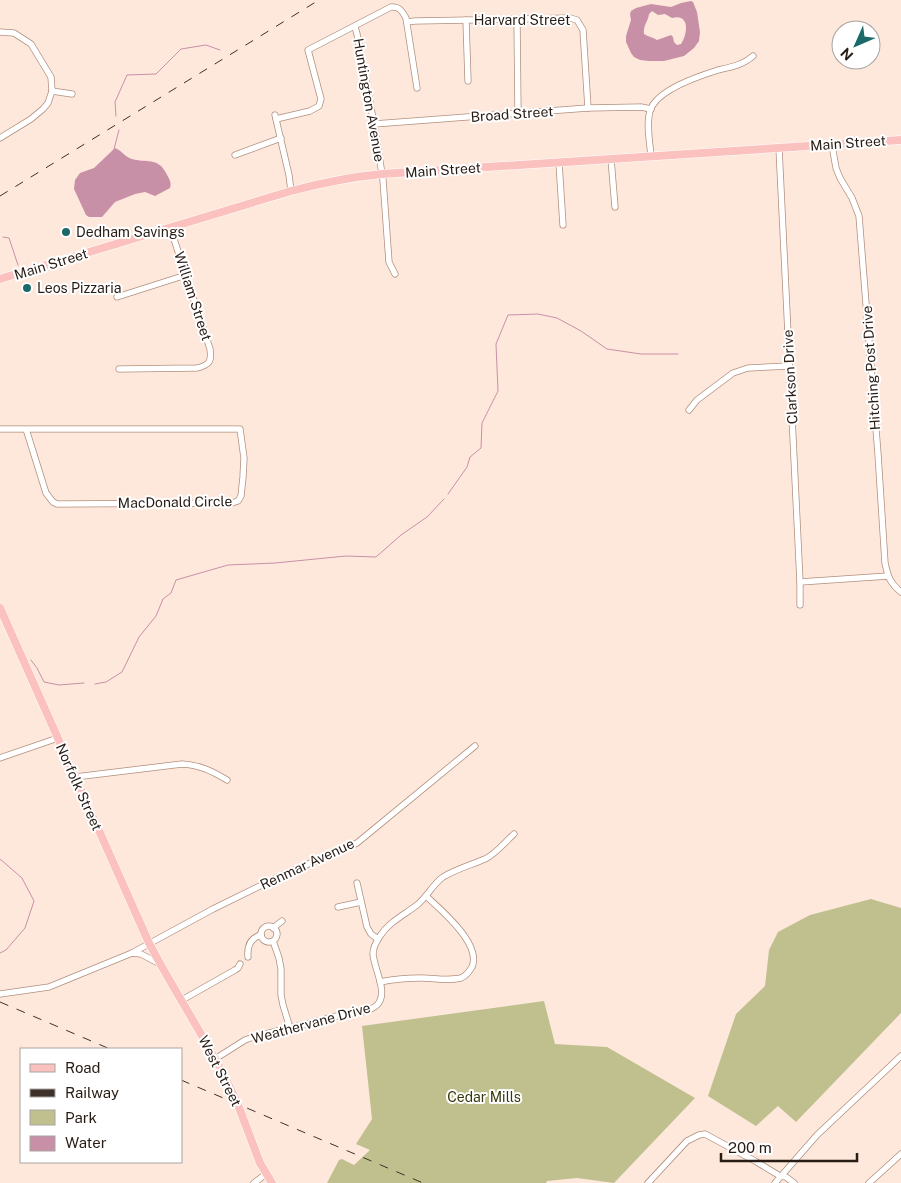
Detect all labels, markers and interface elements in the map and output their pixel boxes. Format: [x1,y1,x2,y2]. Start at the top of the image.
street label: Harvard Street [474,12,570,28]
north arrow [831,20,881,70]
street label: Huntington Avenue [350,37,388,163]
text: N [837,45,856,64]
street label: Broad Street [470,103,554,125]
street label: Main Street [810,132,886,154]
street label: Main Street [405,159,481,181]
place label: Dedham Savings [76,224,184,240]
marker: Dedham Savings [60,226,72,238]
street label: Main Street [12,245,90,283]
street label: William Street [171,249,215,343]
place label: Leos Pizzaria [37,280,122,296]
marker: Leos Pizzaria [21,282,33,294]
street label: Hitching Post Drive [859,305,883,431]
street label: Clarkson Drive [780,329,800,425]
street label: MacDonald Circle [118,493,232,511]
street label: Norfolk Street [53,741,105,833]
street label: Renmar Avenue [257,835,357,893]
street label: Weathervane Drive [250,999,372,1047]
street label: West Street [195,1033,245,1109]
legend [20,1048,182,1163]
text: Road [65,1059,101,1076]
text: Railway [65,1084,119,1101]
park label: Cedar Mills [447,1089,521,1105]
text: Park [65,1109,97,1126]
scale bar [721,1130,857,1162]
text: Water [65,1134,107,1151]
text: 200 m [728,1139,772,1156]

